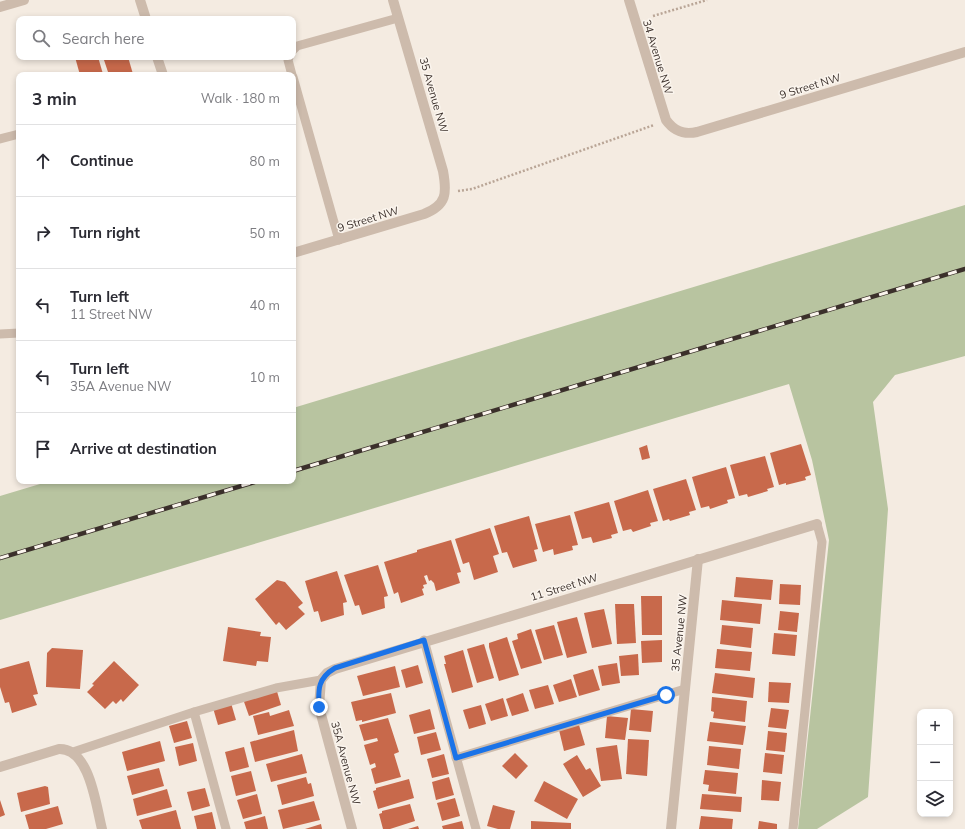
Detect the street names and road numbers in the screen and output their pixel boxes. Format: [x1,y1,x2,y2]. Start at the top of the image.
street label: 34 Avenue NW [640,18,676,96]
street label: 35 Avenue NW [417,56,451,134]
street label: 9 Street NW [778,70,842,102]
street label: 9 Street NW [336,203,400,235]
street label: 11 Street NW [529,570,599,604]
street label: 35 Avenue NW [668,594,690,672]
street label: 35A Avenue NW [328,720,364,806]

